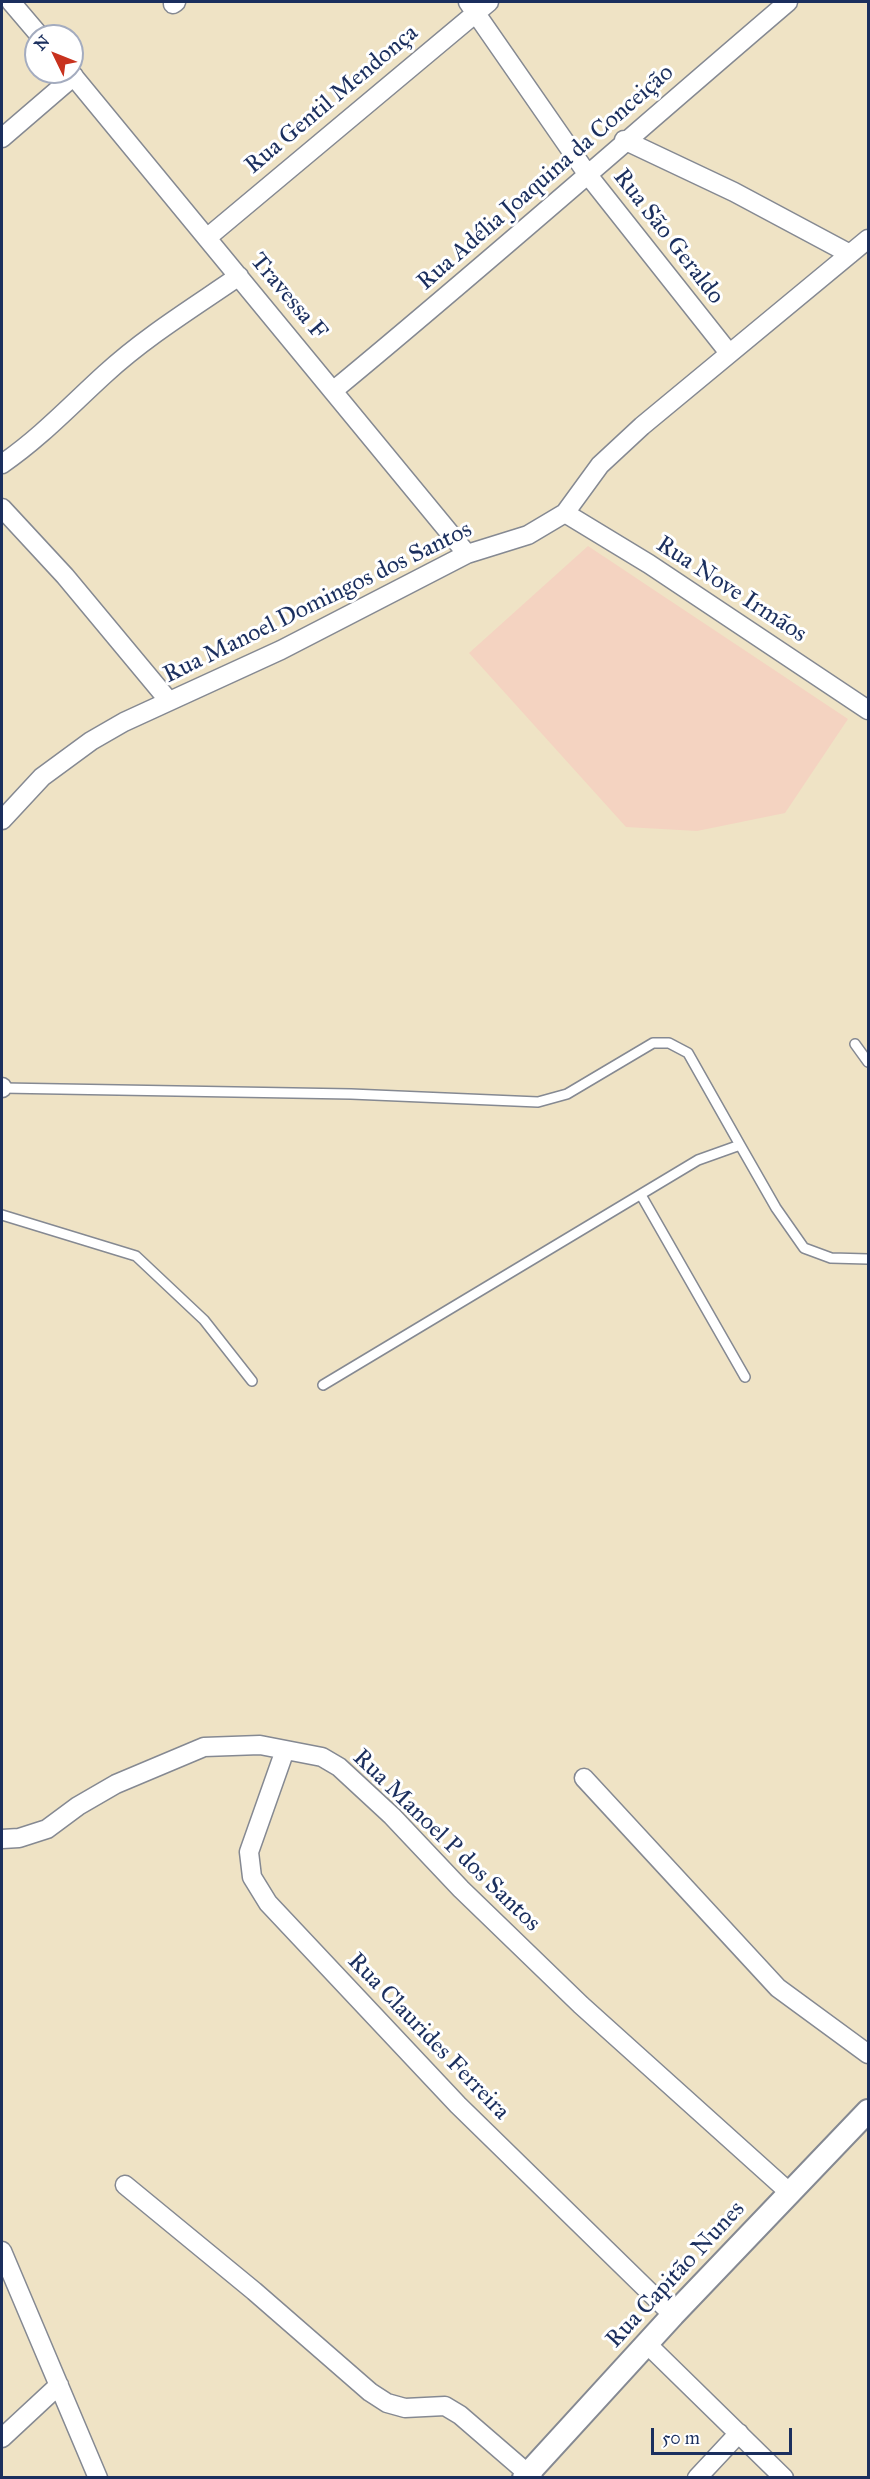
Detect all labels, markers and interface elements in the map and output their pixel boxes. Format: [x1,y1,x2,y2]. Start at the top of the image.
street label: Rua Gentil Mendonça [240,19,424,181]
north arrow [24,24,84,84]
text: N [30,31,54,54]
street label: Rua Adélia Joaquina da Conceição [412,59,680,297]
street label: Rua São Geraldo [606,164,730,310]
street label: Travessa F [243,248,333,346]
street label: Rua Manoel Domingos dos Santos [159,516,477,690]
street label: Rua Nove Irmãos [650,531,812,649]
street label: Rua Manoel P dos Santos [346,1744,546,1938]
street label: Rua Claurides Ferreira [341,1948,515,2126]
street label: Rua Capitão Nunes [601,2196,751,2354]
scale bar [654,2416,795,2454]
text: 50 m [662,2427,700,2449]

